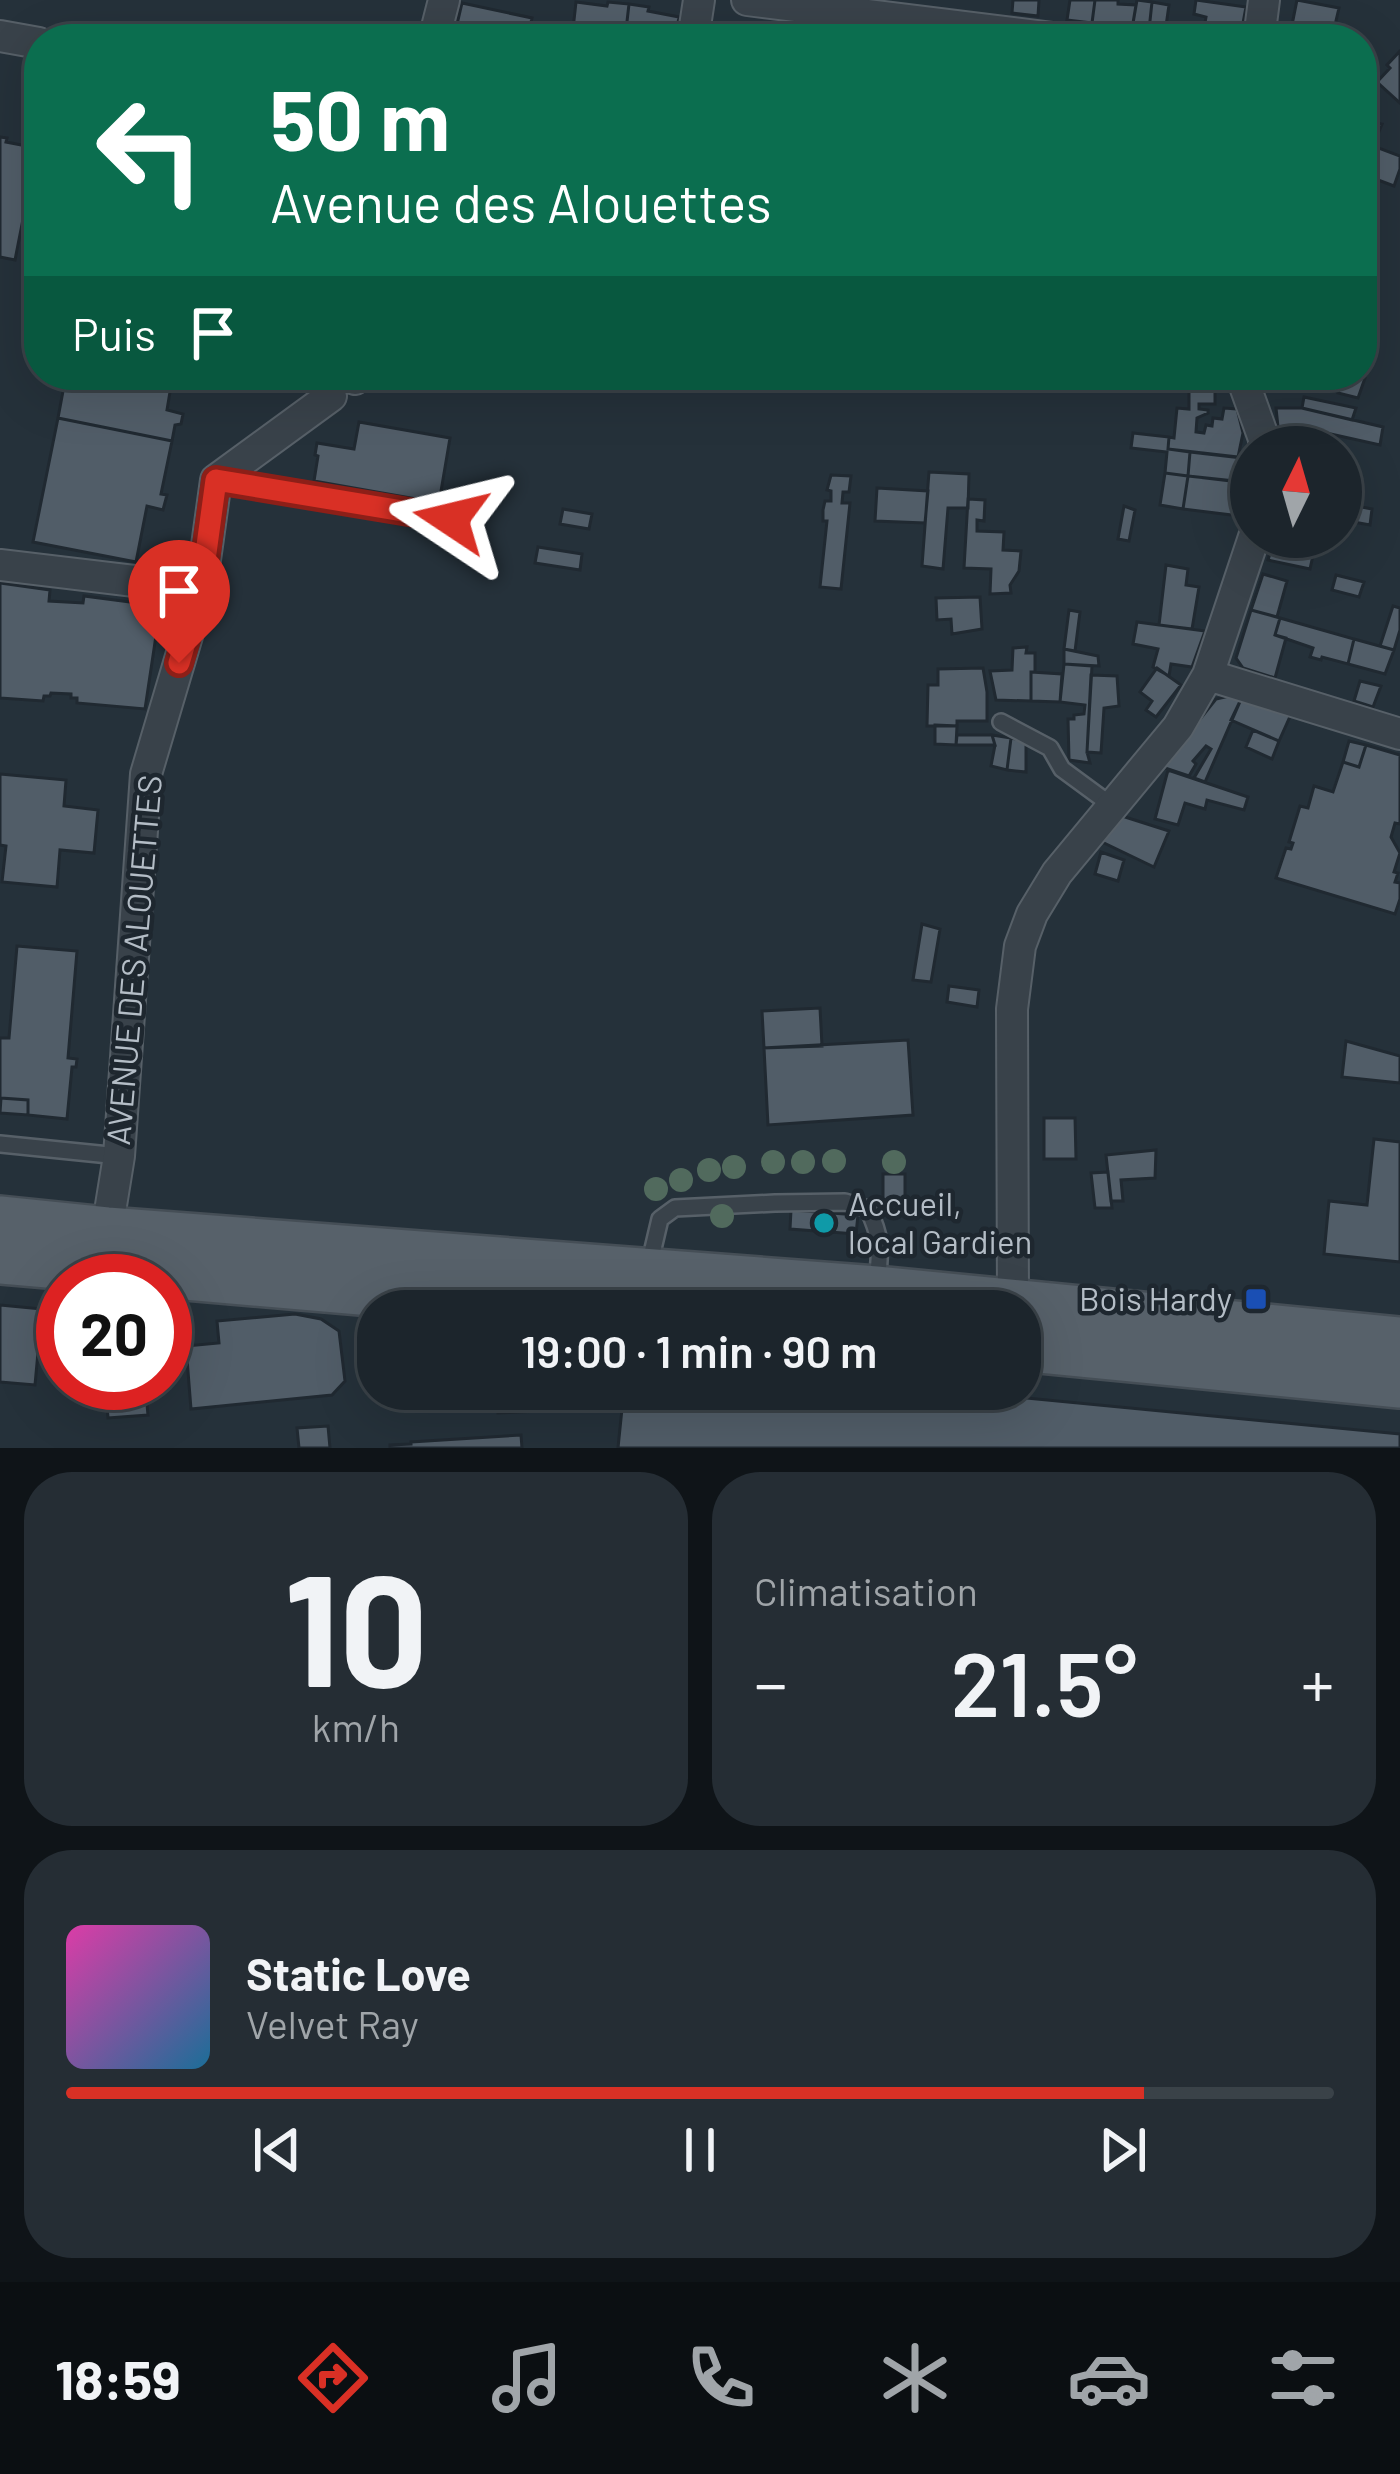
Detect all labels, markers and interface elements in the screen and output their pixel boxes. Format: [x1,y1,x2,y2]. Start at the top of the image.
text: 50 m [270,67,450,168]
icon: left [72,72,228,228]
text: Avenue des Alouettes [270,169,772,234]
icon: arrive [180,300,246,366]
text: Puis [72,306,156,360]
north arrow [1230,426,1362,558]
map controls [1230,426,1362,558]
position arrow [388,456,514,582]
pin [128,540,230,663]
icon: arrive [146,558,212,624]
street label: AVENUE DES ALOUETTES [97,773,169,1147]
place label: Accueil, local Gardien [848,1183,1032,1261]
marker: Accueil, local Gardien [811,1210,837,1236]
speed limit sign: 20 [36,1254,192,1410]
place label: Bois Hardy [1079,1278,1232,1318]
marker: Bois Hardy [1243,1286,1269,1312]
text: 19:00 · 1 min · 90 m [521,1323,877,1377]
text: 10 [284,1531,428,1718]
text: Climatisation [754,1567,978,1614]
text: 21.5° [951,1627,1137,1735]
text: − [754,1642,787,1721]
text: + [1301,1642,1334,1721]
text: km/h [312,1703,400,1750]
text: Static Love [246,1946,471,2000]
text: Velvet Ray [246,2000,419,2047]
icon: previous [244,2117,310,2183]
icon: pause [667,2117,733,2183]
icon: next [1090,2117,1156,2183]
icon: directions [291,2336,375,2420]
icon: music [485,2336,569,2420]
icon: phone [679,2336,763,2420]
icon: climate [873,2336,957,2420]
icon: car [1067,2336,1151,2420]
icon: filters [1261,2336,1345,2420]
text: 18:59 [55,2346,181,2411]

